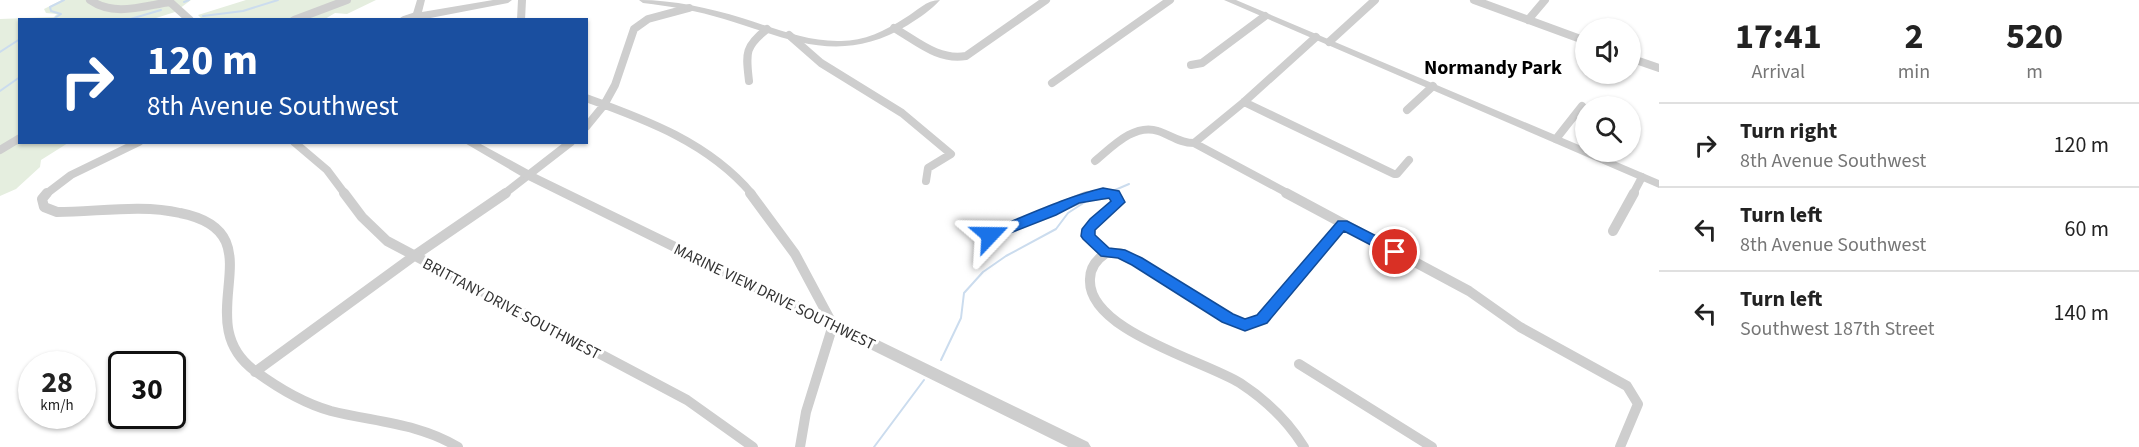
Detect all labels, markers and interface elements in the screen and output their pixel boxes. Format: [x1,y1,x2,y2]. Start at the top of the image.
text: 17:41 [1735,11,1822,62]
text: 2 [1904,11,1923,62]
text: 520 [2006,11,2063,62]
map controls [1575,18,1641,162]
button: sound [1575,18,1641,84]
text: 120 m [147,31,258,91]
icon: right [48,42,126,120]
district label: Normandy Park [1424,54,1562,82]
text: Arrival [1751,58,1805,86]
text: min [1898,58,1930,86]
text: m [2026,58,2043,86]
text: 8th Avenue Southwest [147,87,398,126]
button: search [1575,96,1641,162]
text: Turn right [1740,115,1837,147]
icon: right [1689,129,1722,162]
text: 120 m [2054,129,2109,161]
text: 8th Avenue Southwest [1740,147,1926,175]
text: Turn left [1740,199,1822,231]
position arrow [958,203,1022,267]
icon: left [1689,213,1722,246]
text: 60 m [2064,213,2109,245]
pin [1369,226,1420,277]
text: 8th Avenue Southwest [1740,231,1926,259]
icon: arrive [1378,235,1411,268]
street label: MARINE VIEW DRIVE SOUTHWEST [670,238,879,356]
street label: BRITTANY DRIVE SOUTHWEST [419,253,605,365]
text: Turn left [1740,283,1822,315]
icon: left [1689,297,1722,330]
text: 140 m [2054,297,2109,329]
text: Southwest 187th Street [1740,315,1935,343]
speed limit sign: 30 [108,351,186,429]
text: 28 [41,361,73,404]
text: km/h [40,395,74,416]

